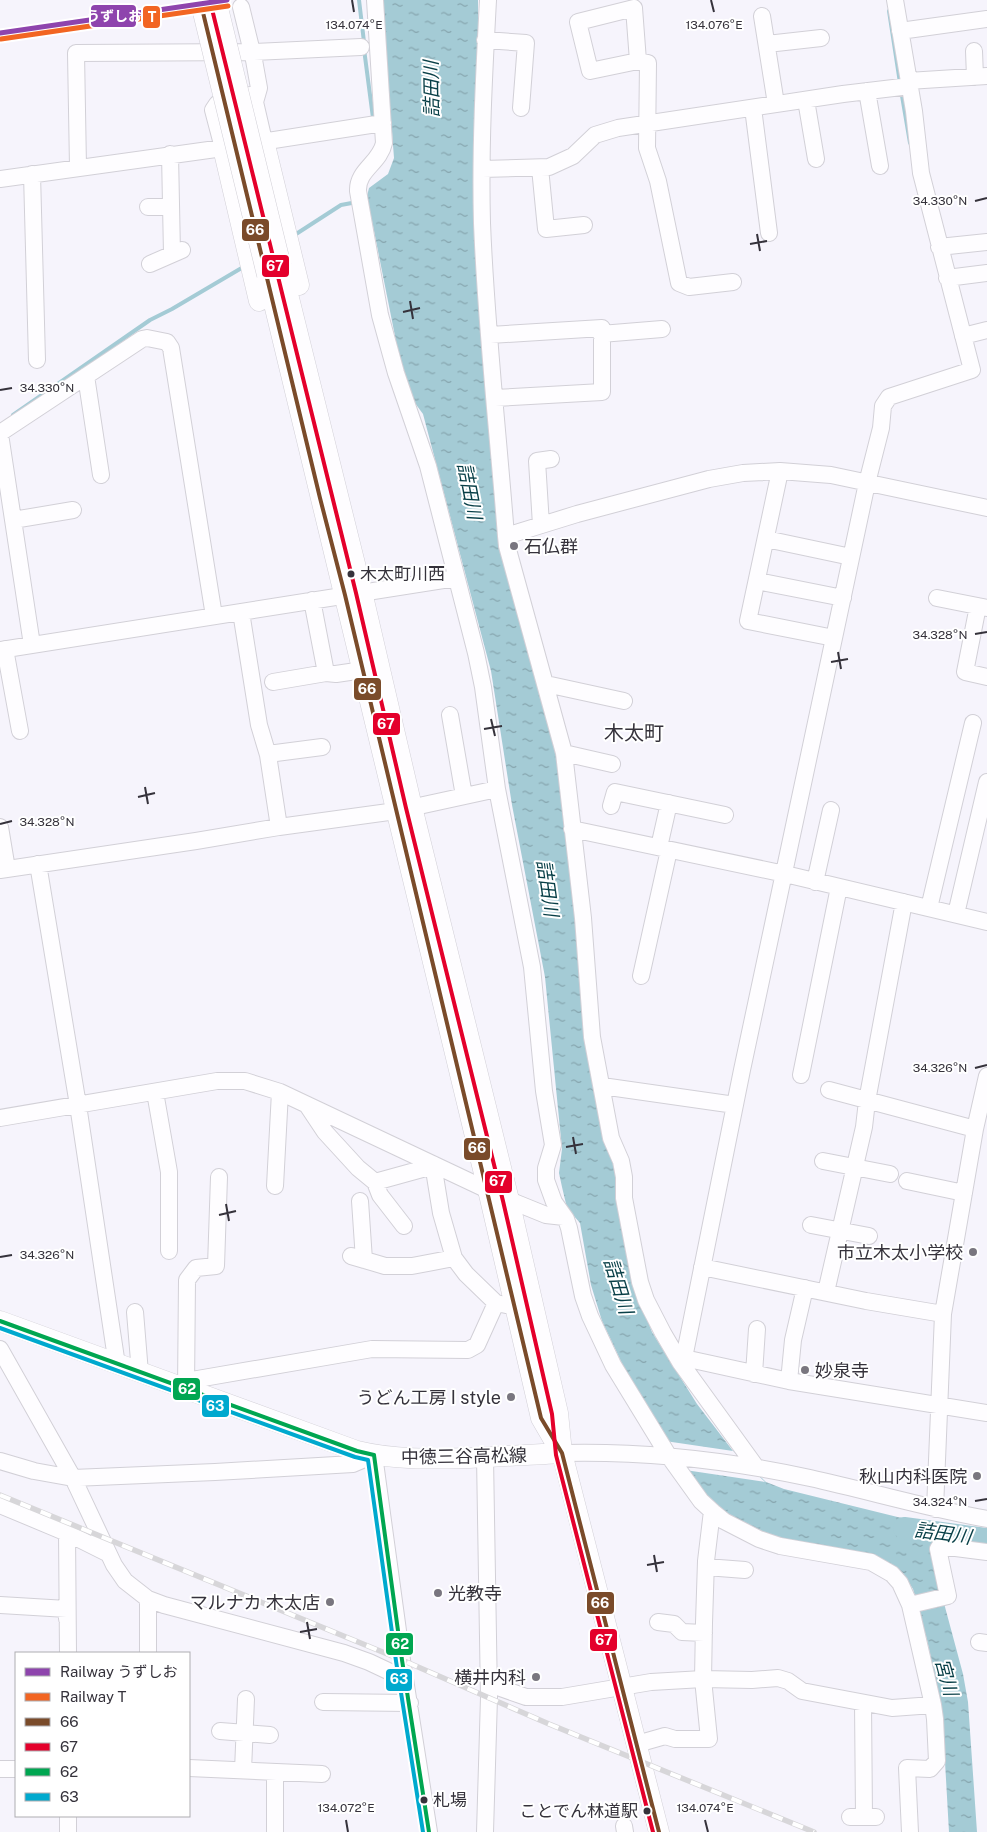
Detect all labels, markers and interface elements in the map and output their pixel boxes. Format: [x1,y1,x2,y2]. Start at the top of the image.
line badge: うずしお [90,4,137,28]
line badge: T [142,5,161,29]
text: うずしお [86,8,142,24]
text: T [148,9,157,25]
text: 134.074°E [325,18,383,32]
text: 134.076°E [685,18,743,32]
water label: 詰田川 [419,58,442,118]
text: 34.330°N [913,194,967,208]
line badge: 66 [241,218,270,242]
text: 66 [246,222,264,238]
line badge: 67 [261,254,290,278]
text: 67 [266,258,284,274]
text: 34.330°N [20,381,74,395]
water label: 詰田川 [454,461,487,523]
place label: 石仏群 [524,536,578,557]
marker: 石仏群 [508,540,520,552]
place label: 木太町川西 [360,564,445,584]
marker: 木太町川西 [346,569,356,579]
text: 34.328°N [913,628,967,642]
line badge: 66 [353,677,382,701]
text: 66 [358,681,376,697]
line badge: 67 [372,712,401,736]
text: 67 [377,716,395,732]
district label: 木太町 [604,721,664,745]
text: 34.328°N [20,815,74,829]
water label: 詰田川 [533,858,563,920]
text: 34.326°N [913,1061,967,1075]
line badge: 66 [463,1137,491,1161]
text: 66 [468,1140,486,1156]
line badge: 67 [484,1170,513,1194]
text: 67 [489,1173,507,1189]
place label: 市立木太小学校 [837,1242,963,1263]
marker: 市立木太小学校 [967,1246,979,1258]
text: 34.326°N [20,1248,74,1262]
water label: 詰田川 [600,1256,638,1318]
place label: 妙泉寺 [815,1360,869,1381]
marker: 妙泉寺 [799,1364,811,1376]
line badge: 62 [172,1377,201,1401]
text: 62 [178,1381,196,1397]
place label: うどん工房 I style [356,1387,501,1408]
marker: うどん工房 I style [505,1391,517,1403]
line badge: 63 [201,1394,230,1418]
text: 63 [206,1398,224,1414]
street label: 中徳三谷高松線 [401,1444,527,1468]
place label: 秋山内科医院 [859,1466,967,1487]
marker: 秋山内科医院 [971,1470,983,1482]
text: 34.324°N [913,1495,967,1509]
water label: 詰田川 [913,1518,975,1548]
place label: 光教寺 [448,1583,502,1604]
marker: 光教寺 [432,1587,444,1599]
line badge: 66 [586,1591,615,1615]
place label: マルナカ 木太店 [190,1592,320,1613]
text: 66 [591,1595,609,1611]
marker: マルナカ 木太店 [324,1596,336,1608]
line badge: 67 [589,1628,618,1652]
line badge: 62 [385,1632,414,1656]
text: 67 [595,1632,613,1648]
text: 62 [391,1636,409,1652]
legend [15,1652,190,1817]
water label: 宮川 [931,1656,963,1700]
text: Railway うずしお [60,1663,178,1680]
place label: 横井内科 [454,1667,526,1688]
line badge: 63 [385,1668,413,1692]
text: 63 [390,1671,408,1687]
marker: 横井内科 [530,1671,542,1683]
text: Railway T [60,1688,127,1705]
text: 66 [60,1713,79,1730]
text: 67 [60,1738,78,1755]
text: 62 [60,1763,78,1780]
text: 63 [60,1788,79,1805]
place label: 札場 [433,1790,467,1810]
marker: 札場 [419,1795,429,1805]
text: 134.072°E [317,1801,375,1815]
place label: ことでん林道駅 [520,1801,638,1821]
text: 134.074°E [676,1801,734,1815]
marker: ことでん林道駅 [642,1806,652,1816]

